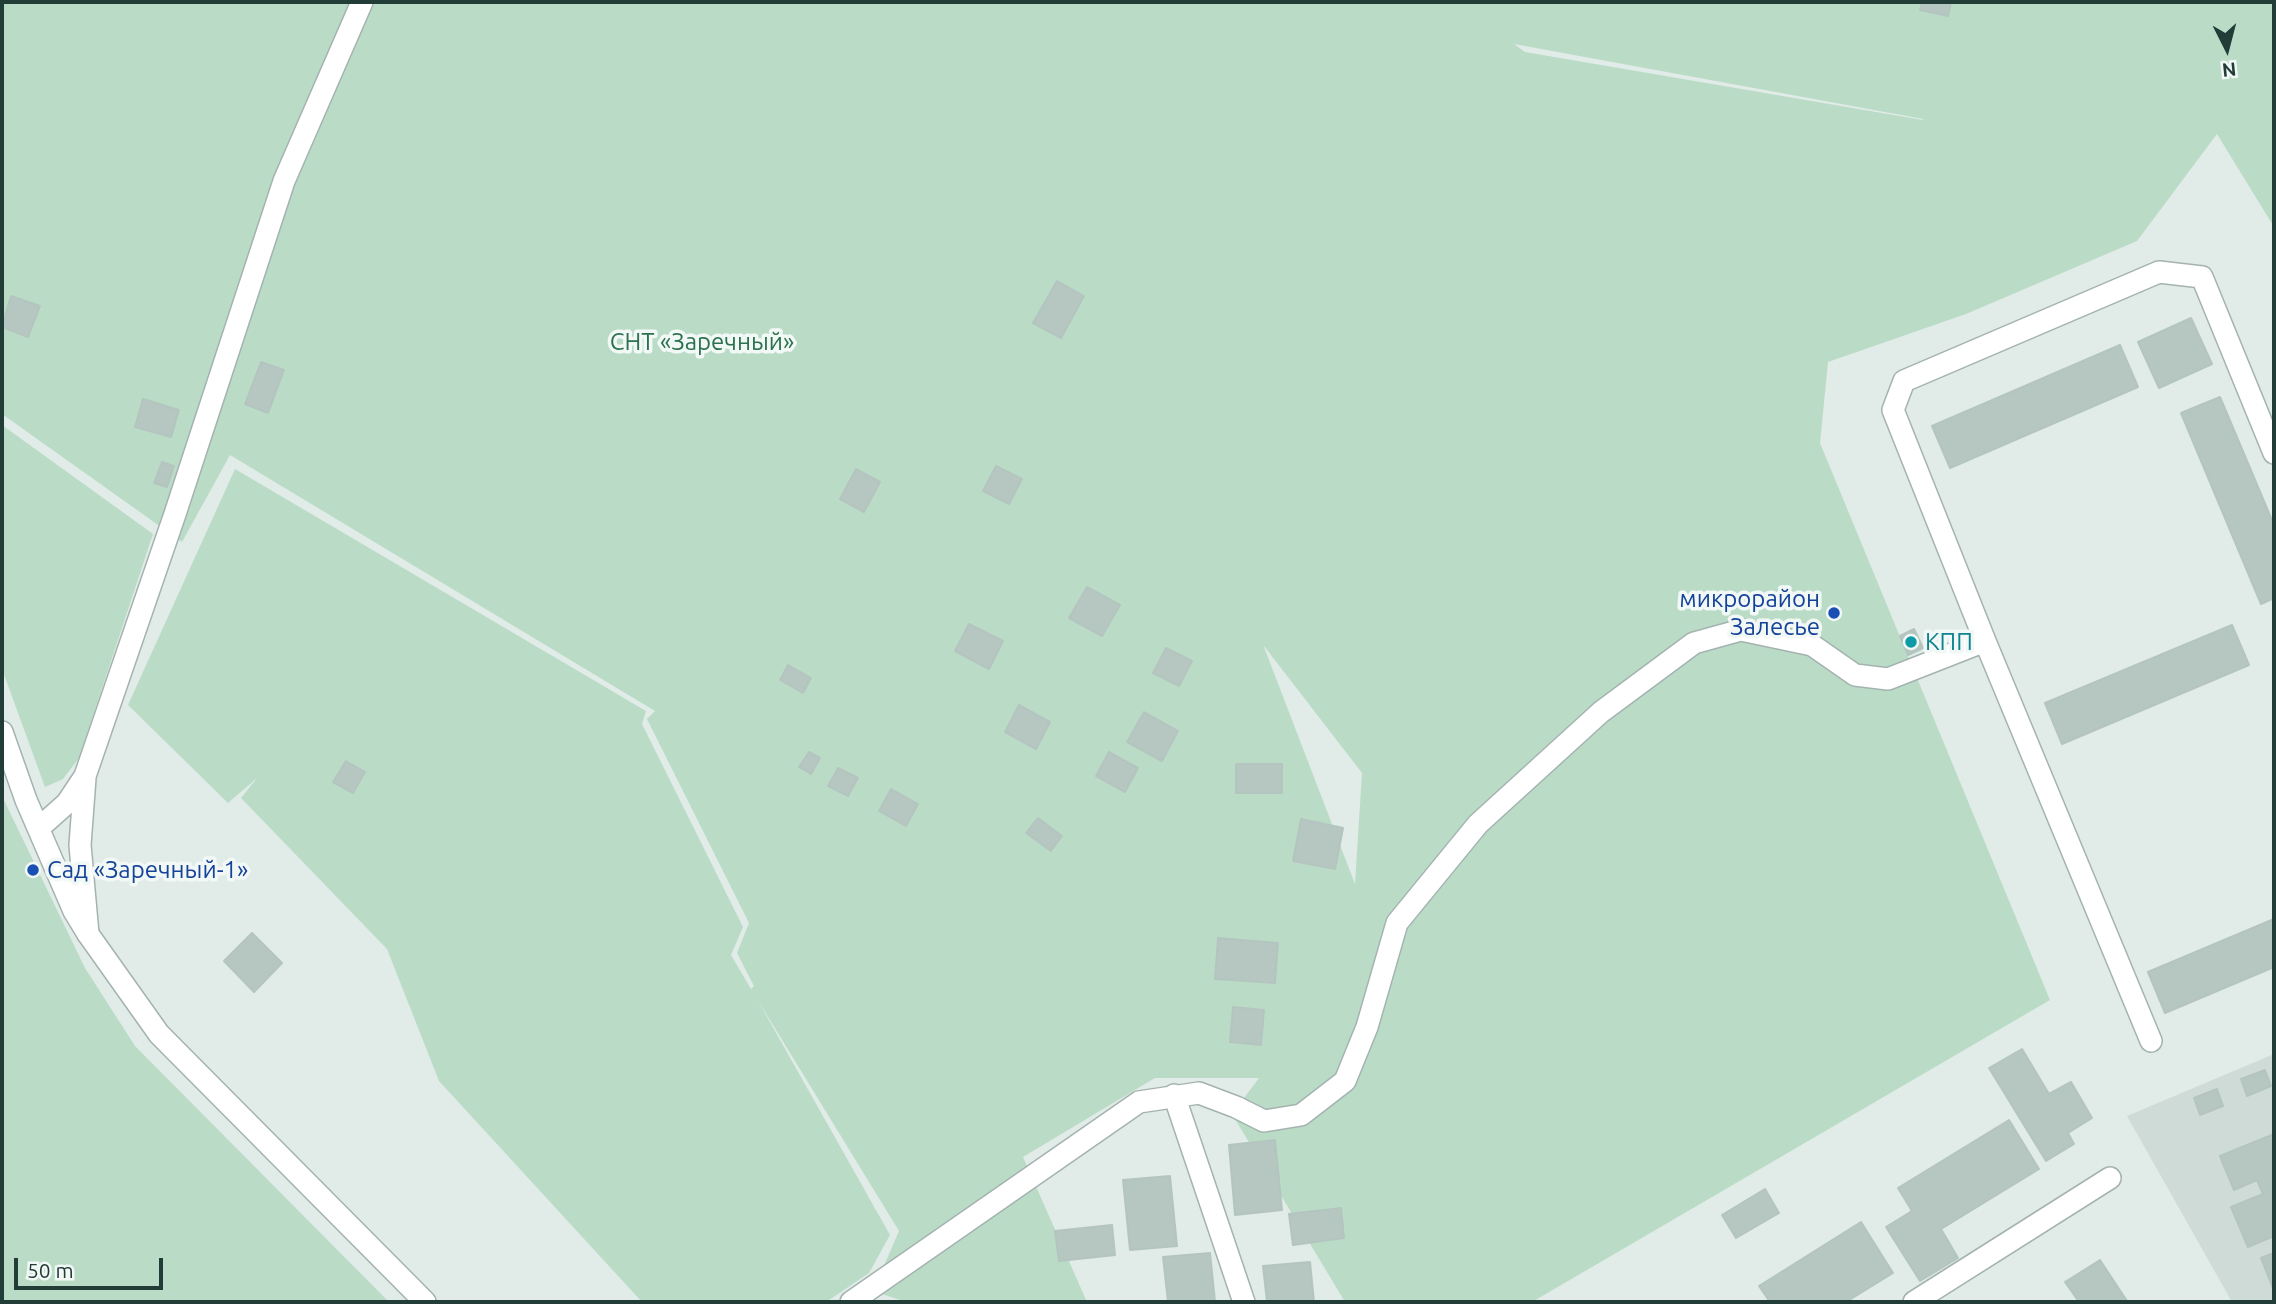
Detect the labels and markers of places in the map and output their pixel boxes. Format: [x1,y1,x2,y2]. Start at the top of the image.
place label: микрорайон Залесье [1679,585,1820,641]
marker: микрорайон Залесье [1826,605,1842,621]
place label: КПП [1925,628,1973,656]
marker: КПП [1903,634,1919,650]
place label: Сад «Заречный-1» [47,856,248,884]
marker: Сад «Заречный-1» [25,862,41,878]

